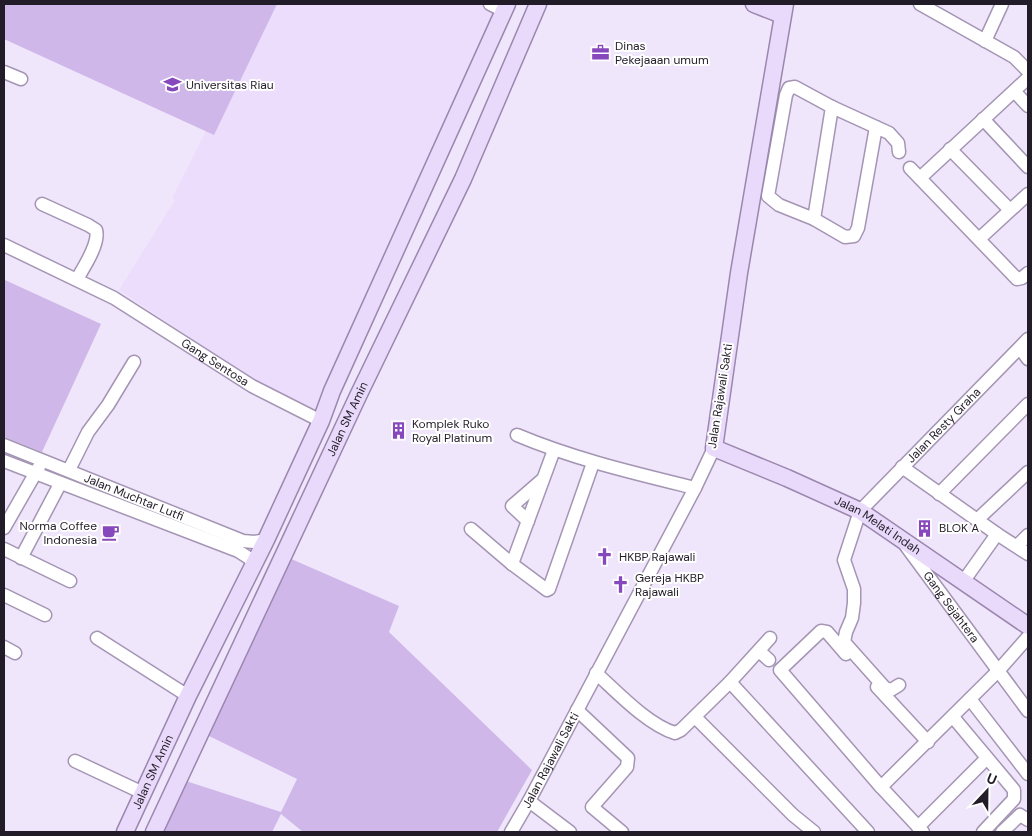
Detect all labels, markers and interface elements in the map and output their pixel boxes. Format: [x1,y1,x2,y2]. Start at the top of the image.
place label: Dinas Pekejaaan umum [615,38,709,68]
office icon: Dinas Pekejaaan umum [591,43,611,63]
school or university icon: Universitas Riau [162,75,182,95]
place label: Universitas Riau [186,77,274,93]
street label: Gang Sentosa [178,335,252,390]
street label: Jalan Rajawali Sakti [704,342,736,450]
street label: Jalan SM Amin [323,379,372,459]
street label: Jalan Resty Graha [903,384,984,466]
place label: Komplek Ruko Royal Platinum [412,416,492,446]
building icon: Komplek Ruko Royal Platinum [388,421,408,441]
street label: Jalan Muchtar Lutfi [82,470,186,524]
street label: Jalan Melati Indah [832,492,924,558]
place label: Norma Coffee Indonesia [19,518,97,548]
building icon: BLOK A [915,518,935,538]
place label: BLOK A [939,520,979,536]
cafe icon: Norma Coffee Indonesia [101,523,121,543]
church icon: HKBP Rajawali [595,547,615,567]
place label: HKBP Rajawali [619,549,696,565]
street label: Gang Sejahtera [919,568,983,646]
place label: Gereja HKBP Rajawali [635,570,704,600]
church icon: Gereja HKBP Rajawali [611,575,631,595]
street label: Jalan Rajawali Sakti [519,709,583,811]
street label: Jalan SM Amin [129,732,177,812]
north arrow [962,766,1012,816]
text: U [984,769,1000,789]

